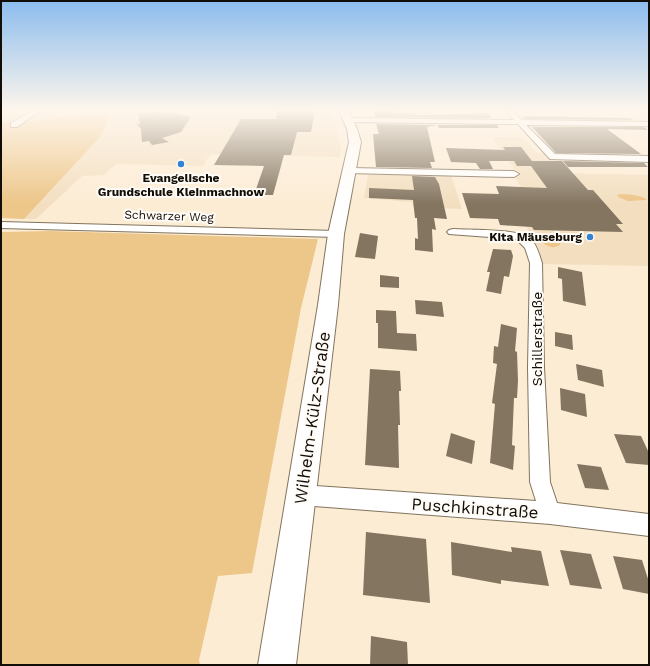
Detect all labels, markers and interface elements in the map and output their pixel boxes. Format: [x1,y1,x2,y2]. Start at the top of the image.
marker: Evangelische Grundschule Kleinmachnow [176,159,186,169]
place label: Evangelische Grundschule Kleinmachnow [98,171,264,199]
street label: Schwarzer Weg [124,207,215,225]
place label: Kita Mäuseburg [489,230,582,244]
marker: Kita Mäuseburg [585,232,595,242]
street label: Schillerstraße [529,292,545,386]
street label: Wilhelm-Külz-Straße [290,330,334,506]
street label: Puschkinstraße [411,494,539,522]

